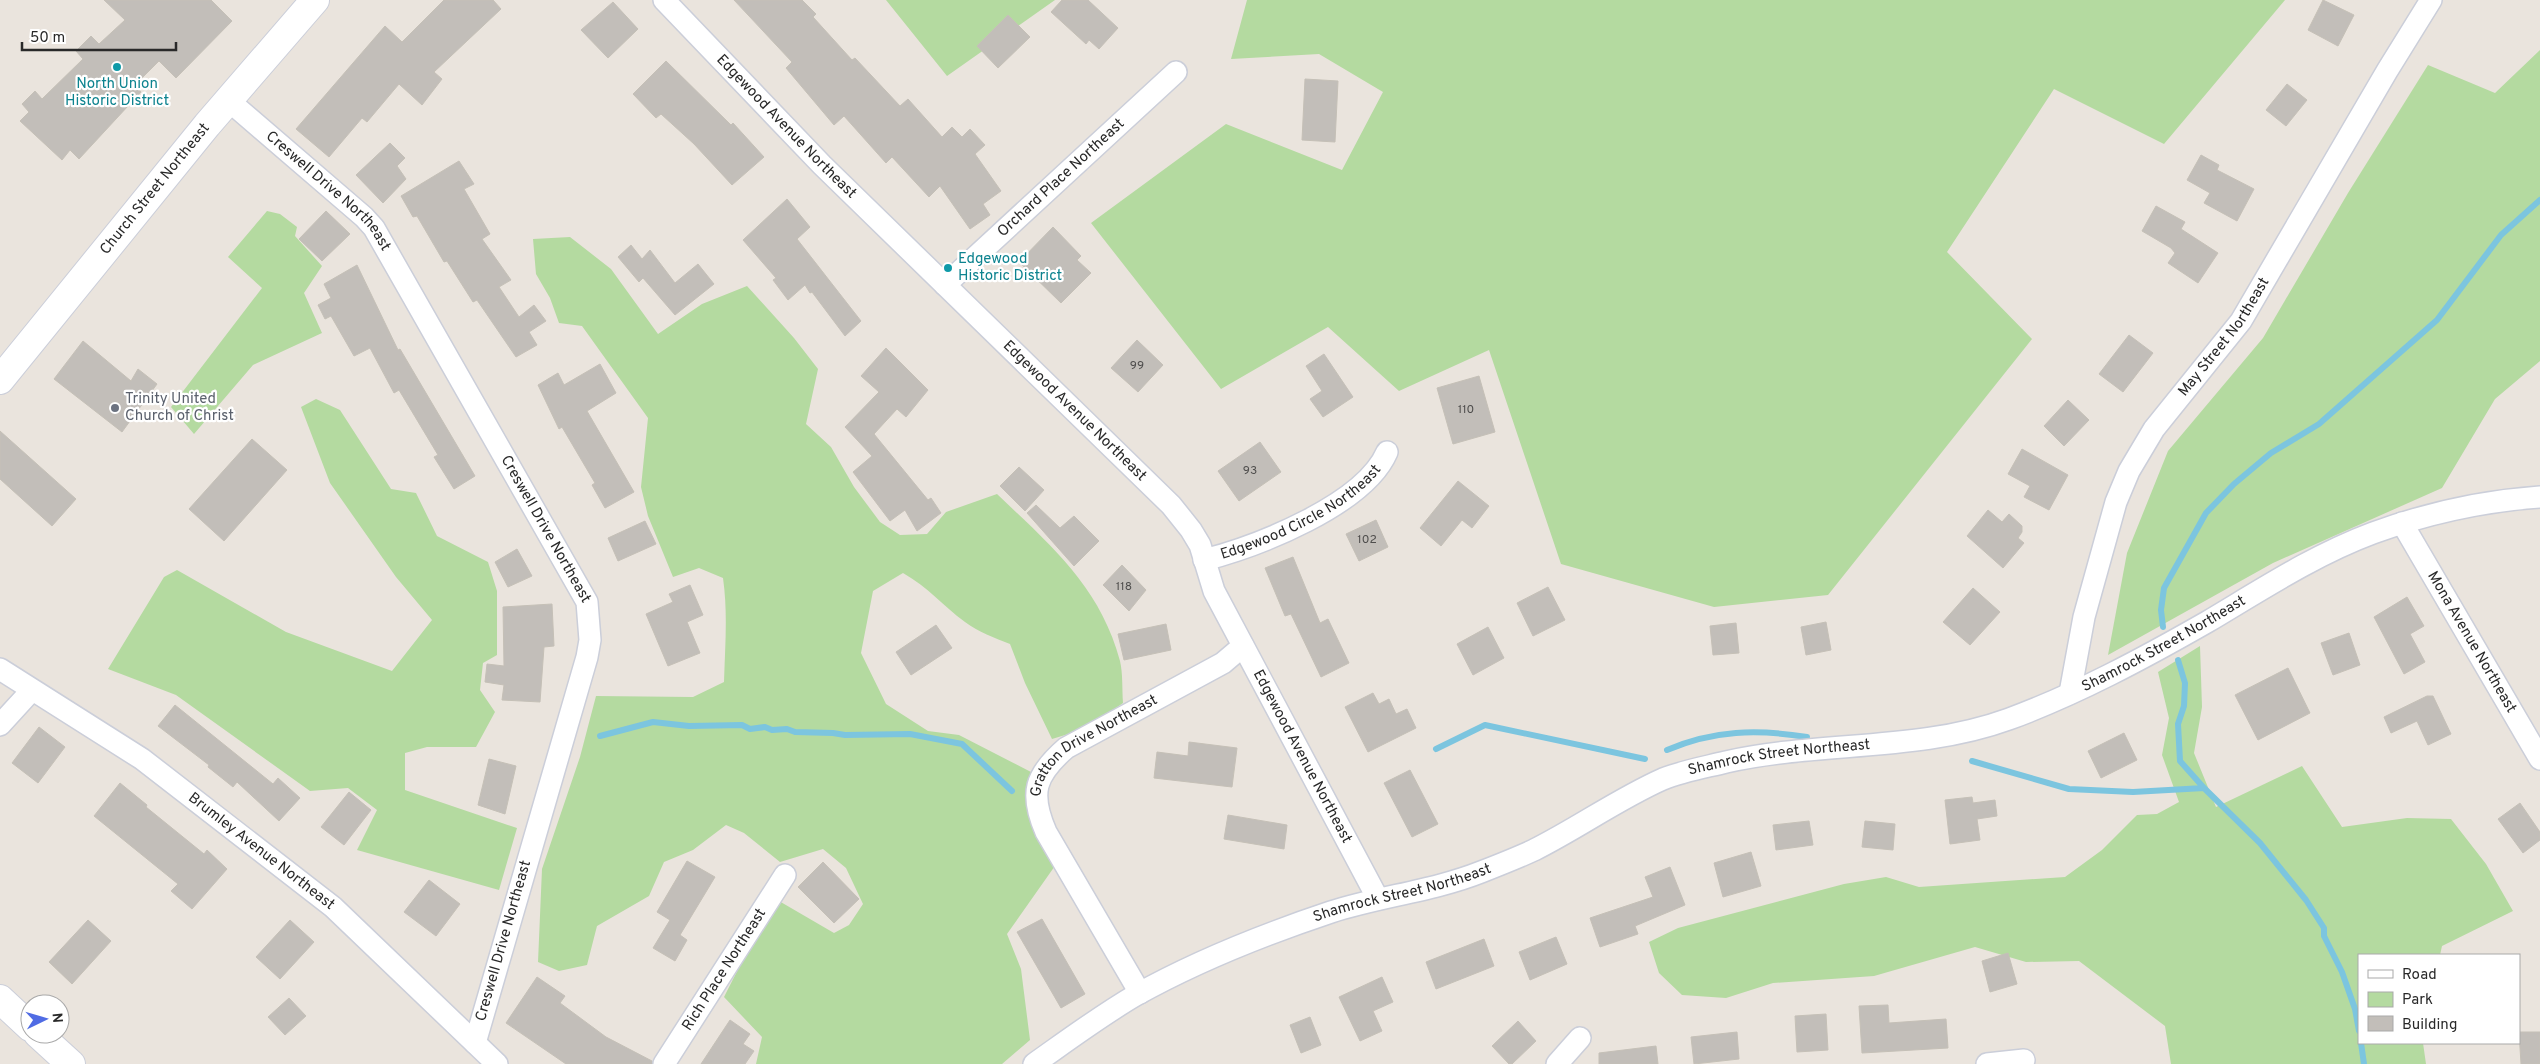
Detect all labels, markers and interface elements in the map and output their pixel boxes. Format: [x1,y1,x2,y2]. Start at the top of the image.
scale bar [22,20,176,52]
text: 50 m [30,29,65,48]
street label: Edgewood Avenue Northeast [712,51,860,203]
marker: North Union Historic District [111,61,123,73]
place label: North Union Historic District [65,75,169,111]
street label: Orchard Place Northeast [994,115,1129,241]
street label: Church Street Northeast [96,119,214,259]
street label: Creswell Drive Northeast [262,127,395,254]
place label: Edgewood Historic District [958,250,1062,286]
marker: Edgewood Historic District [942,262,954,274]
street label: May Street Northeast [2174,274,2274,401]
street label: Edgewood Avenue Northeast [999,337,1151,485]
house number: 99 [1130,358,1144,374]
place label: Trinity United Church of Christ [125,390,234,426]
marker: Trinity United Church of Christ [109,402,121,414]
house number: 110 [1458,402,1474,418]
street label: Creswell Drive Northeast [496,452,595,606]
street label: Edgewood Circle Northeast [1218,461,1386,564]
house number: 93 [1243,463,1257,479]
house number: 102 [1357,532,1377,548]
street label: Mona Avenue Northeast [2423,568,2520,716]
house number: 118 [1116,579,1132,595]
street label: Shamrock Street Northeast [2079,591,2249,696]
street label: Edgewood Avenue Northeast [1248,667,1356,847]
street label: Gratton Drive Northeast [1027,691,1161,798]
street label: Shamrock Street Northeast [1686,735,1871,780]
street label: Brumley Avenue Northeast [184,789,338,914]
street label: Creswell Drive Northeast [472,858,536,1024]
street label: Shamrock Street Northeast [1311,859,1494,927]
street label: Rich Place Northeast [678,905,771,1034]
legend [2358,954,2520,1044]
text: Road [2402,966,2437,985]
text: Park [2402,991,2433,1010]
north arrow [20,994,70,1044]
text: N [48,1012,65,1024]
text: Building [2402,1016,2457,1035]

